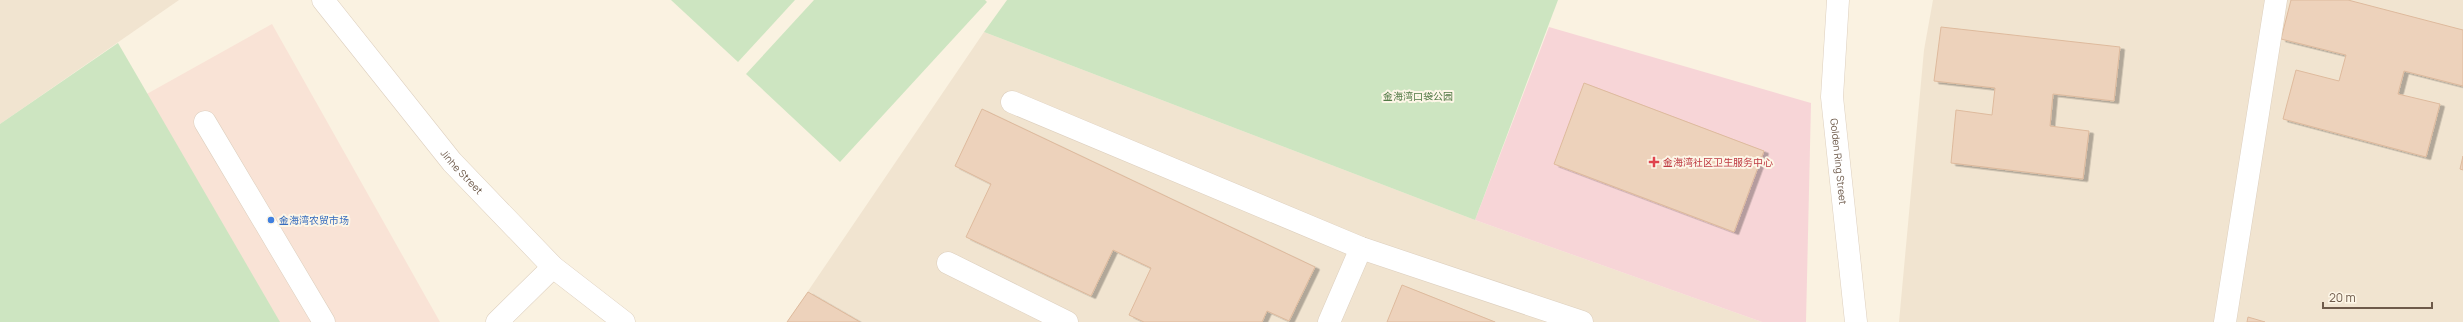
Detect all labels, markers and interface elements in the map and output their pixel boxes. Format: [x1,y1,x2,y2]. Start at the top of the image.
park label: 金海湾口袋公园 [1383,89,1453,103]
street label: Golden Ring Street [1827,117,1850,205]
street label: Jinhe Street [438,147,486,197]
place label: 金海湾社区卫生服务中心 [1663,155,1773,169]
marker: 金海湾社区卫生服务中心 [1648,156,1660,168]
place label: 金海湾农贸市场 [279,213,349,227]
marker: 金海湾农贸市场 [266,215,276,225]
scale bar [2323,284,2432,310]
text: 20 m [2329,289,2356,306]

